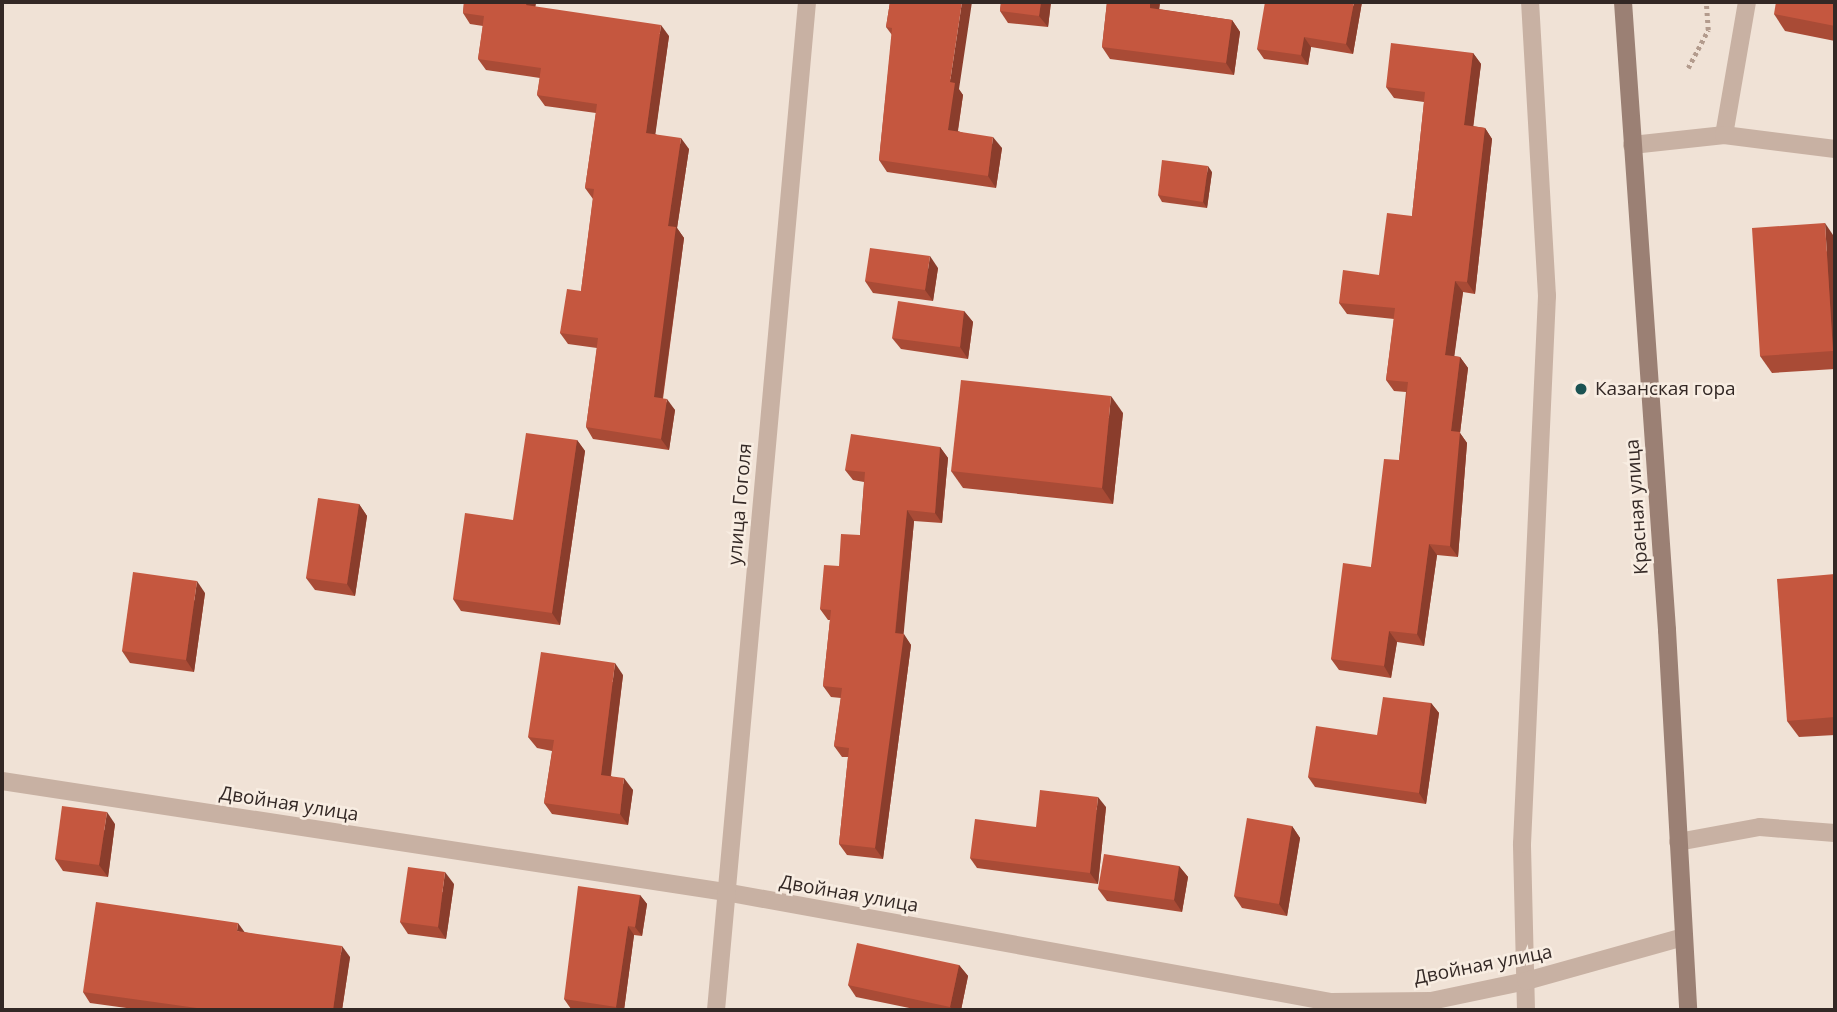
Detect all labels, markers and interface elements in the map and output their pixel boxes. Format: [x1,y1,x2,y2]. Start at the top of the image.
place label: Казанская гора [1595,378,1736,400]
marker: Казанская гора [1573,381,1589,397]
street label: Красная улица [1621,438,1653,576]
street label: улица Гоголя [723,442,757,566]
street label: Двойная улица [218,782,360,826]
street label: Двойная улица [778,871,920,917]
street label: Двойная улица [1412,940,1554,990]

